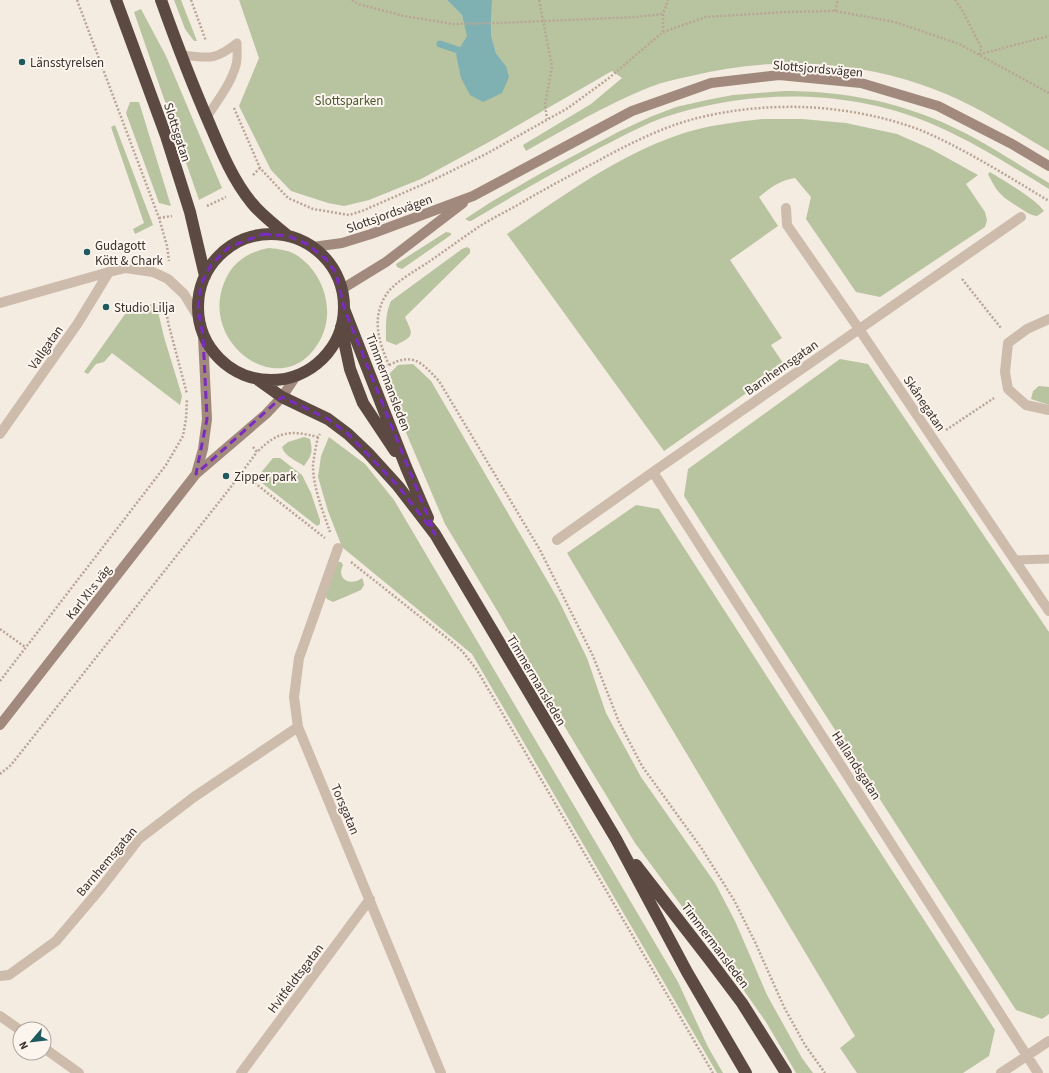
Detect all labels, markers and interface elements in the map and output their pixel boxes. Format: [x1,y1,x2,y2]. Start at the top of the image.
place label: Länsstyrelsen [30,54,104,72]
street label: Slottsjordsvägen [772,56,864,82]
marker: Länsstyrelsen [17,57,27,67]
park label: Slottsparken [315,92,383,110]
street label: Slottsgatan [159,100,195,164]
street label: Slottsjordsvägen [344,190,435,238]
place label: Gudagott Kött & Chark [95,237,163,270]
marker: Gudagott Kött & Chark [82,247,92,257]
place label: Studio Lilja [114,299,175,317]
marker: Studio Lilja [101,302,111,312]
street label: Vallgatan [24,322,68,373]
street label: Timmermansleden [361,331,415,434]
street label: Barnhemsgatan [741,336,822,400]
street label: Skånegatan [899,372,949,435]
place label: Zipper park [234,468,297,486]
marker: Zipper park [221,471,231,481]
street label: Karl XI:s väg [62,561,116,624]
street label: Timmermansleden [502,632,570,729]
street label: Hallandsgatan [827,728,885,803]
street label: Torsgatan [326,781,364,838]
street label: Barnhemsgatan [72,823,141,900]
street label: Timmermansleden [677,899,753,992]
street label: Hvitfeldtsgatan [264,940,328,1017]
north arrow [12,1021,52,1061]
text: N [15,1039,32,1052]

